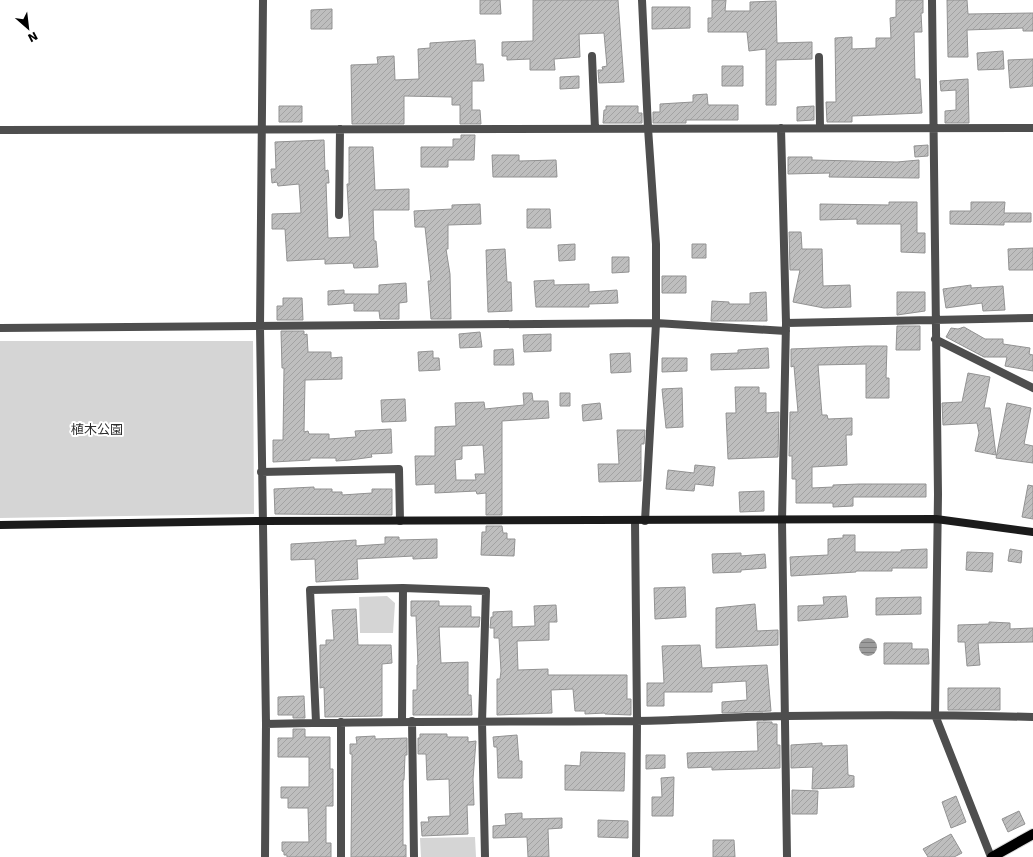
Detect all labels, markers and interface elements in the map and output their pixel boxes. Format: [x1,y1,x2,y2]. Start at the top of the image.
north arrow [8,8,48,48]
text: N [25,28,40,44]
park label: 植木公園 [71,422,123,437]

